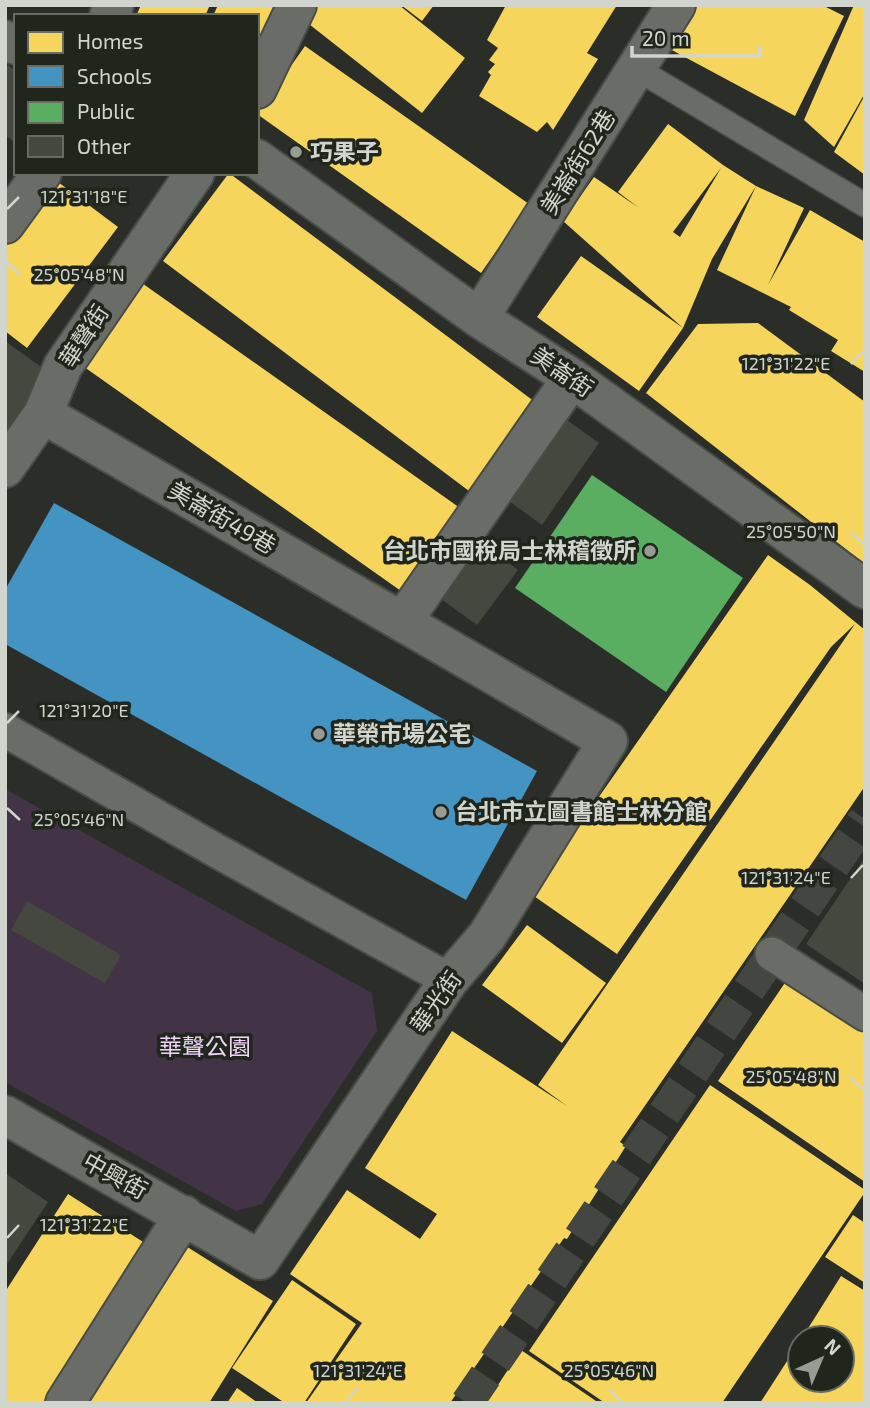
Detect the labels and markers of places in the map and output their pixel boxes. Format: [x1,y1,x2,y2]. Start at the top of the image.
place label: 巧果子 [310,137,379,165]
marker: 巧果子 [288,144,304,160]
place label: 台北市國稅局士林稽徵所 [383,536,636,564]
marker: 台北市國稅局士林稽徵所 [642,543,658,559]
place label: 華榮市場公宅 [333,719,471,747]
marker: 華榮市場公宅 [311,726,327,742]
place label: 台北市立圖書館士林分館 [455,797,708,825]
marker: 台北市立圖書館士林分館 [433,804,449,820]

